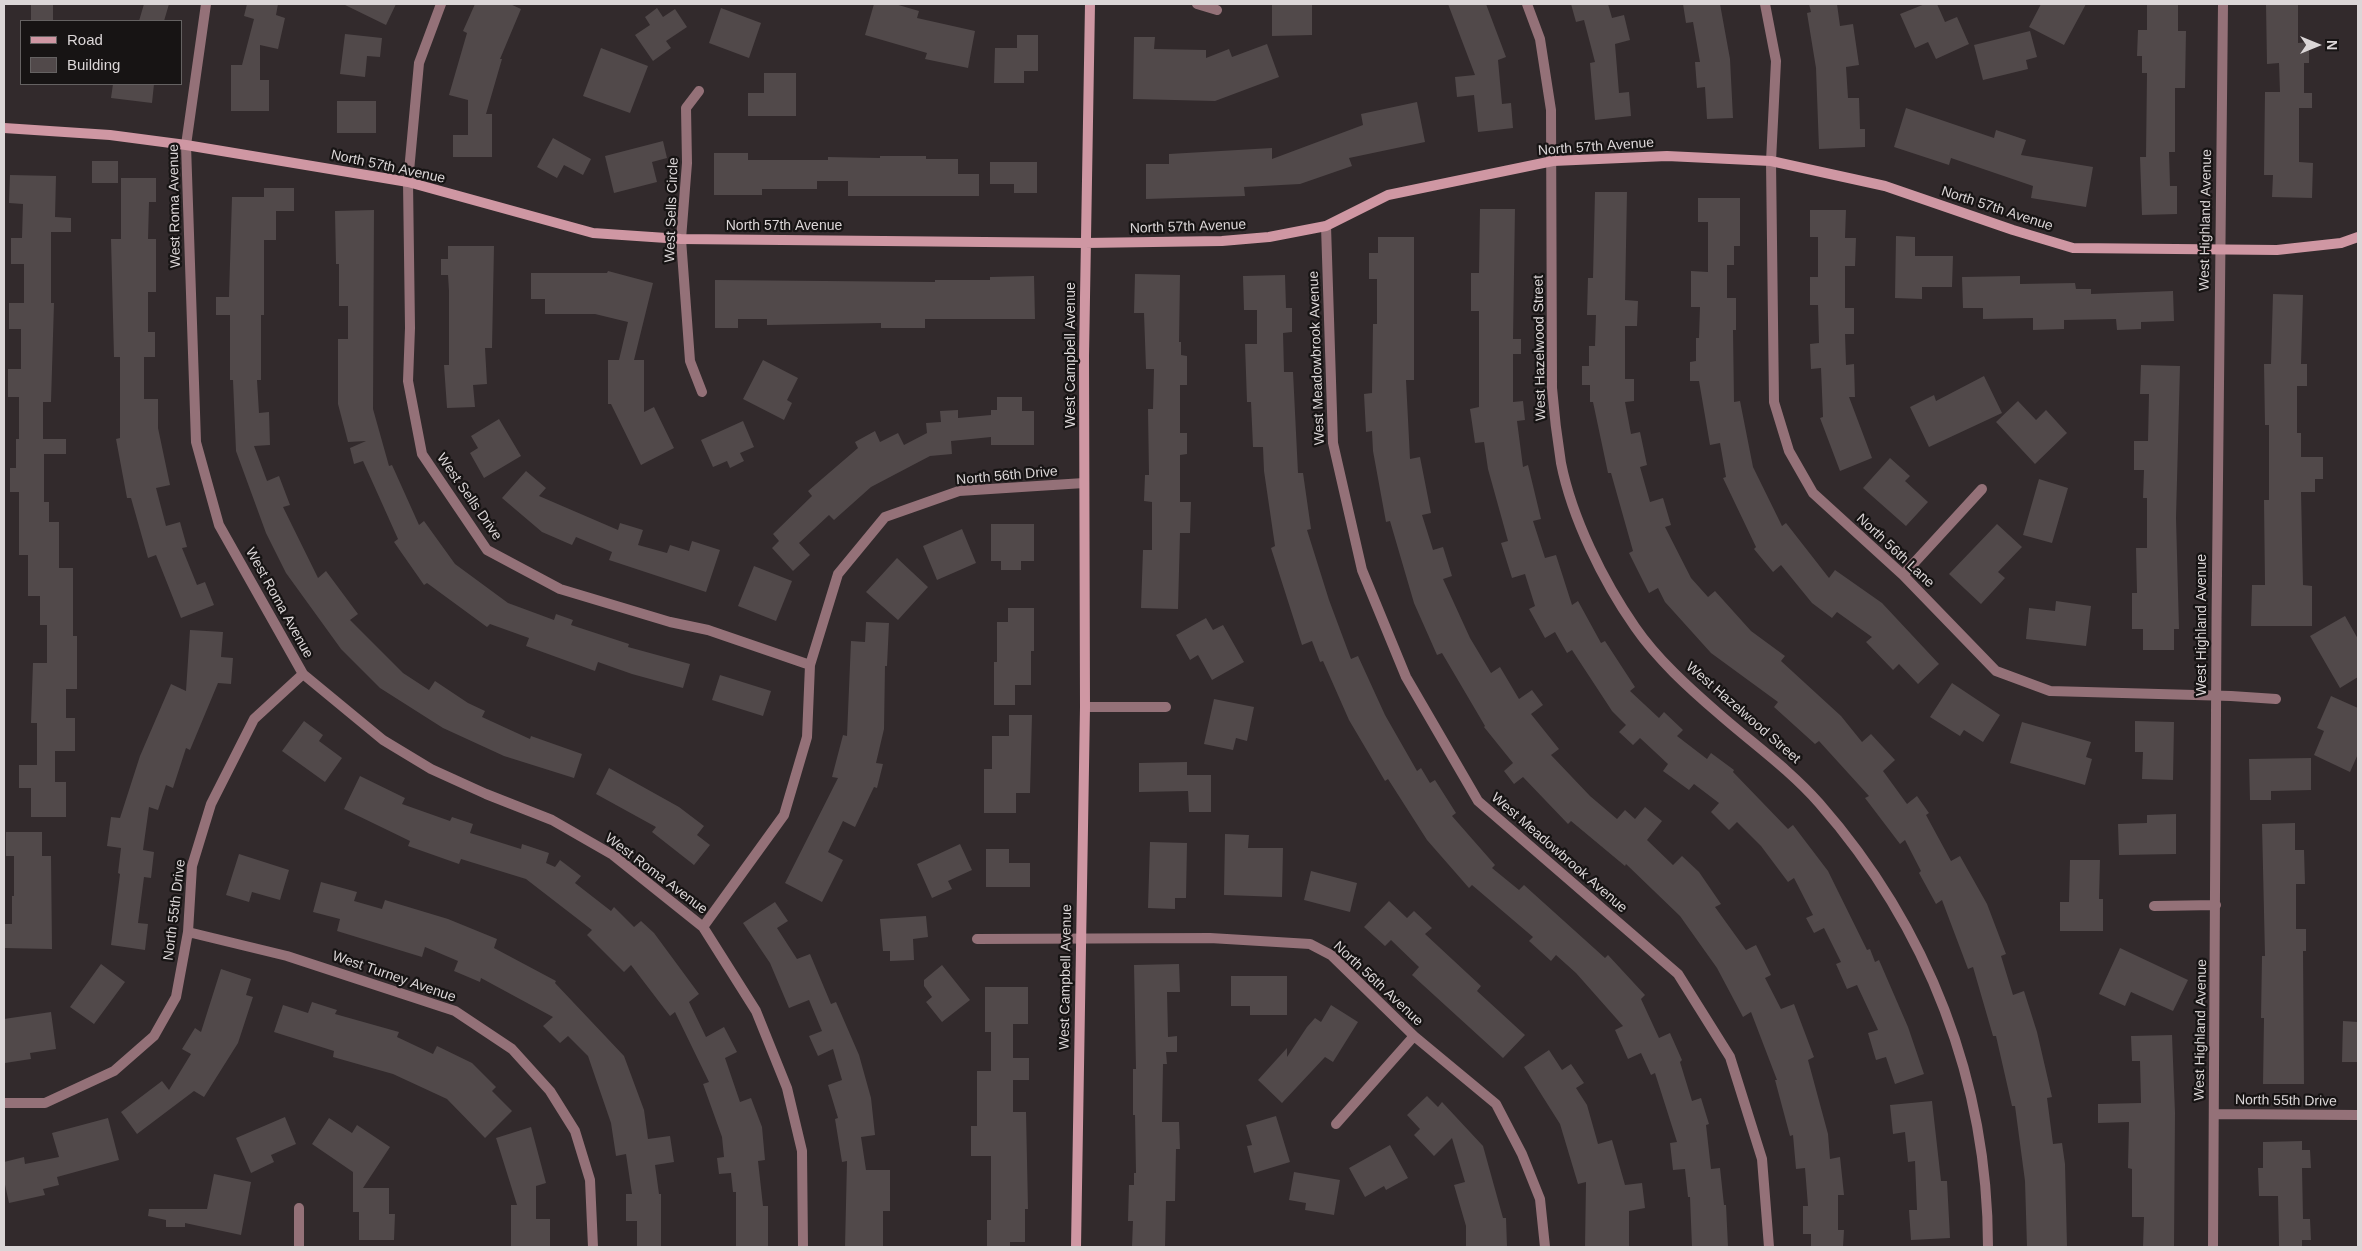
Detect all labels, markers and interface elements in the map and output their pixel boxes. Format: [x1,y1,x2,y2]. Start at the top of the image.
legend [20,20,182,85]
north arrow [2292,20,2342,70]
text: Road [67,31,103,48]
text: N [2324,40,2340,50]
text: Building [67,56,120,73]
street label: North 57th Avenue [1537,135,1655,159]
street label: West Roma Avenue [166,144,184,268]
street label: North 57th Avenue [329,147,447,187]
street label: West Highland Avenue [2196,149,2216,291]
street label: West Sells Circle [662,157,682,263]
street label: North 57th Avenue [1939,183,2055,235]
street label: North 57th Avenue [1129,217,1247,237]
street label: North 57th Avenue [726,218,842,234]
street label: West Meadowbrook Avenue [1306,270,1328,446]
street label: West Hazelwood Street [1530,275,1550,421]
street label: West Campbell Avenue [1063,282,1079,428]
street label: West Sells Drive [433,450,505,544]
street label: North 56th Drive [955,463,1059,489]
street label: North 56th Lane [1853,511,1937,591]
street label: West Roma Avenue [242,545,316,661]
street label: West Highland Avenue [2194,554,2210,696]
street label: West Hazelwood Street [1682,659,1804,767]
street label: West Meadowbrook Avenue [1488,789,1630,917]
street label: West Roma Avenue [601,830,711,918]
street label: North 55th Drive [160,858,190,962]
street label: West Campbell Avenue [1056,904,1076,1050]
street label: North 56th Avenue [1330,938,1426,1030]
street label: West Turney Avenue [330,948,458,1006]
street label: West Highland Avenue [2191,959,2211,1101]
street label: North 55th Drive [2235,1092,2337,1110]

